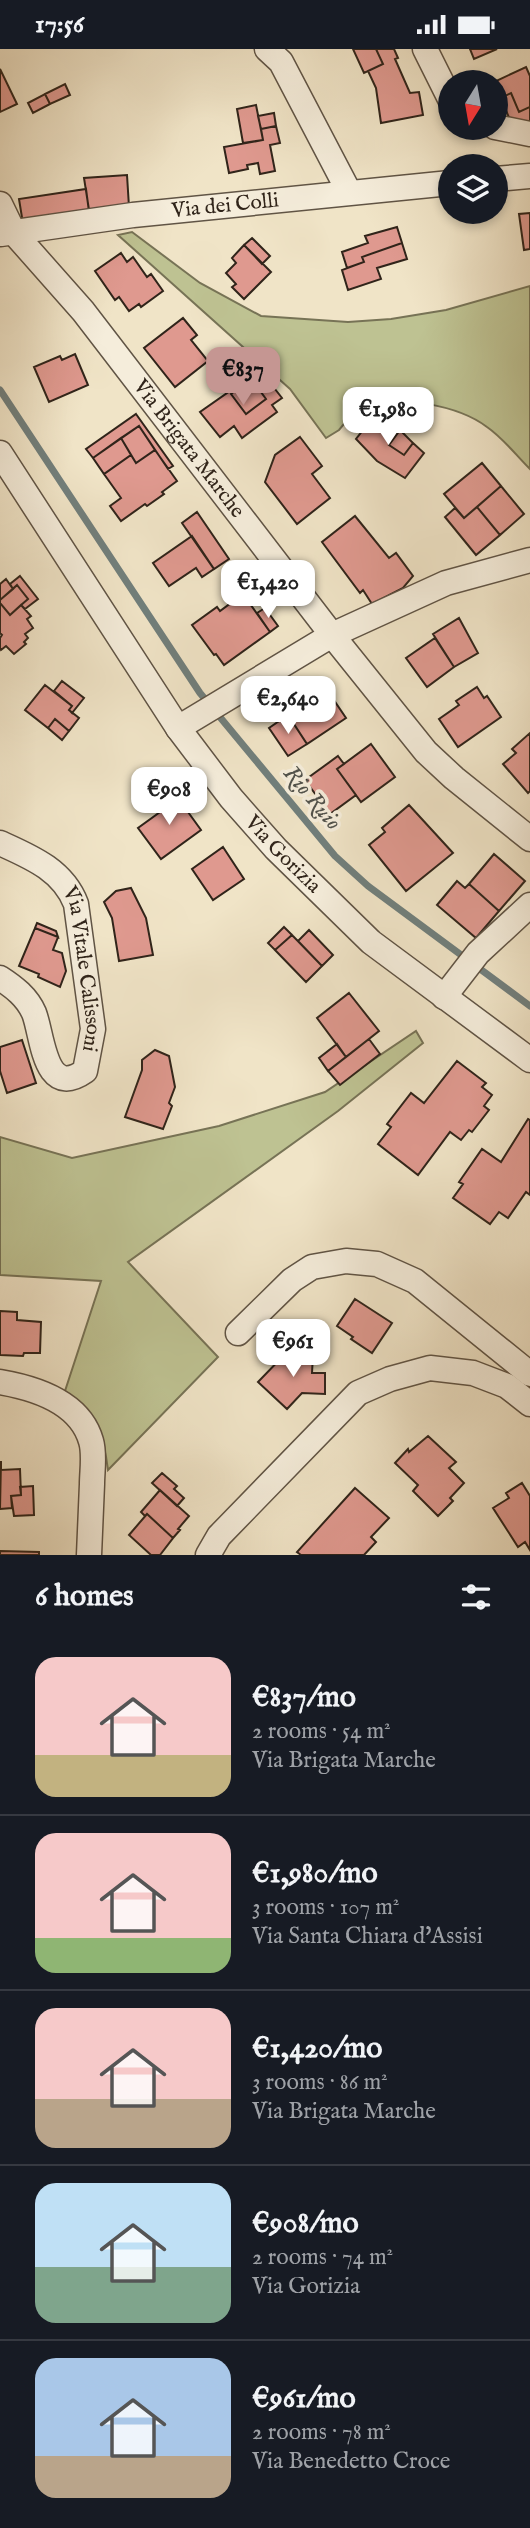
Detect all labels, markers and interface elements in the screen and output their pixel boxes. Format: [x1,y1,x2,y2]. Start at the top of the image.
text: 17:56 [35,8,84,41]
north arrow [438,70,508,140]
map controls [438,70,508,224]
button: layers [438,154,508,224]
street label: Via dei Colli [169,187,280,225]
pin: €837 [202,347,284,407]
text: €837 [222,355,264,384]
street label: Via Brigata Marche [126,373,251,524]
pin: €1,980 [331,387,445,447]
text: €1,980 [359,395,417,424]
pin: €1,420 [211,561,325,620]
text: €1,420 [237,568,299,597]
pin: €2,640 [231,677,345,736]
text: €2,640 [257,684,319,713]
water label: Rio Ruio [277,760,347,836]
pin: €908 [128,767,210,827]
text: €908 [147,775,191,804]
street label: Via Gorizia [238,809,328,900]
street label: Via Vitale Calissoni [56,881,107,1054]
pin: €961 [252,1319,334,1379]
text: €961 [272,1327,314,1356]
text: 6 homes [35,1578,134,1616]
icon: filters [457,1578,495,1616]
text: €837/mo [252,1679,356,1717]
icon: home [91,1685,175,1769]
text: 2 rooms · 54 m² [252,1717,391,1746]
text: Via Brigata Marche [252,1746,436,1775]
text: €1,980/mo [252,1855,378,1893]
icon: home [91,1861,175,1945]
text: 3 rooms · 107 m² [252,1893,400,1922]
text: Via Santa Chiara d'Assisi [252,1922,483,1951]
text: €1,420/mo [252,2030,382,2068]
icon: home [91,2036,175,2120]
text: 3 rooms · 86 m² [252,2068,388,2097]
text: Via Brigata Marche [252,2097,436,2126]
text: €908/mo [252,2205,359,2243]
icon: home [91,2211,175,2295]
text: 2 rooms · 74 m² [252,2243,393,2272]
text: Via Gorizia [252,2272,360,2301]
text: €961/mo [252,2380,356,2418]
icon: home [91,2386,175,2470]
text: 2 rooms · 78 m² [252,2418,391,2447]
text: Via Benedetto Croce [252,2447,450,2476]

